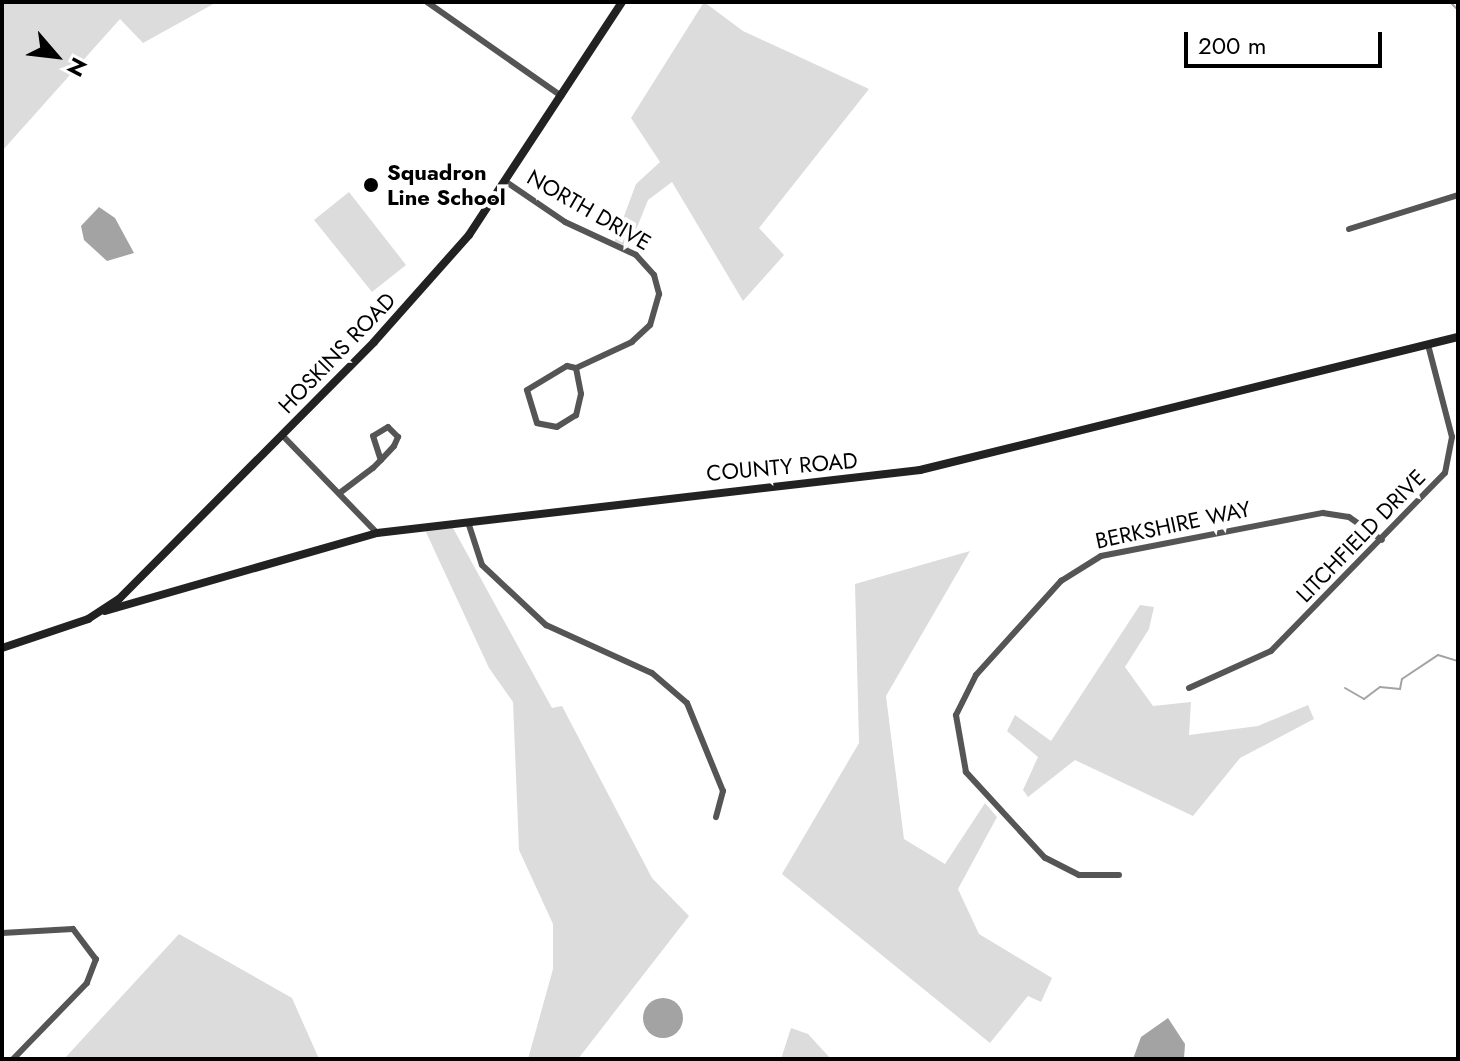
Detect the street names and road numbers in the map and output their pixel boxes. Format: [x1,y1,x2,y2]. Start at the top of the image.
street label: NORTH DRIVE [522,164,656,256]
street label: HOSKINS ROAD [273,287,401,419]
street label: COUNTY ROAD [705,447,859,487]
street label: LITCHFIELD DRIVE [1291,464,1431,608]
street label: BERKSHIRE WAY [1093,496,1253,554]

